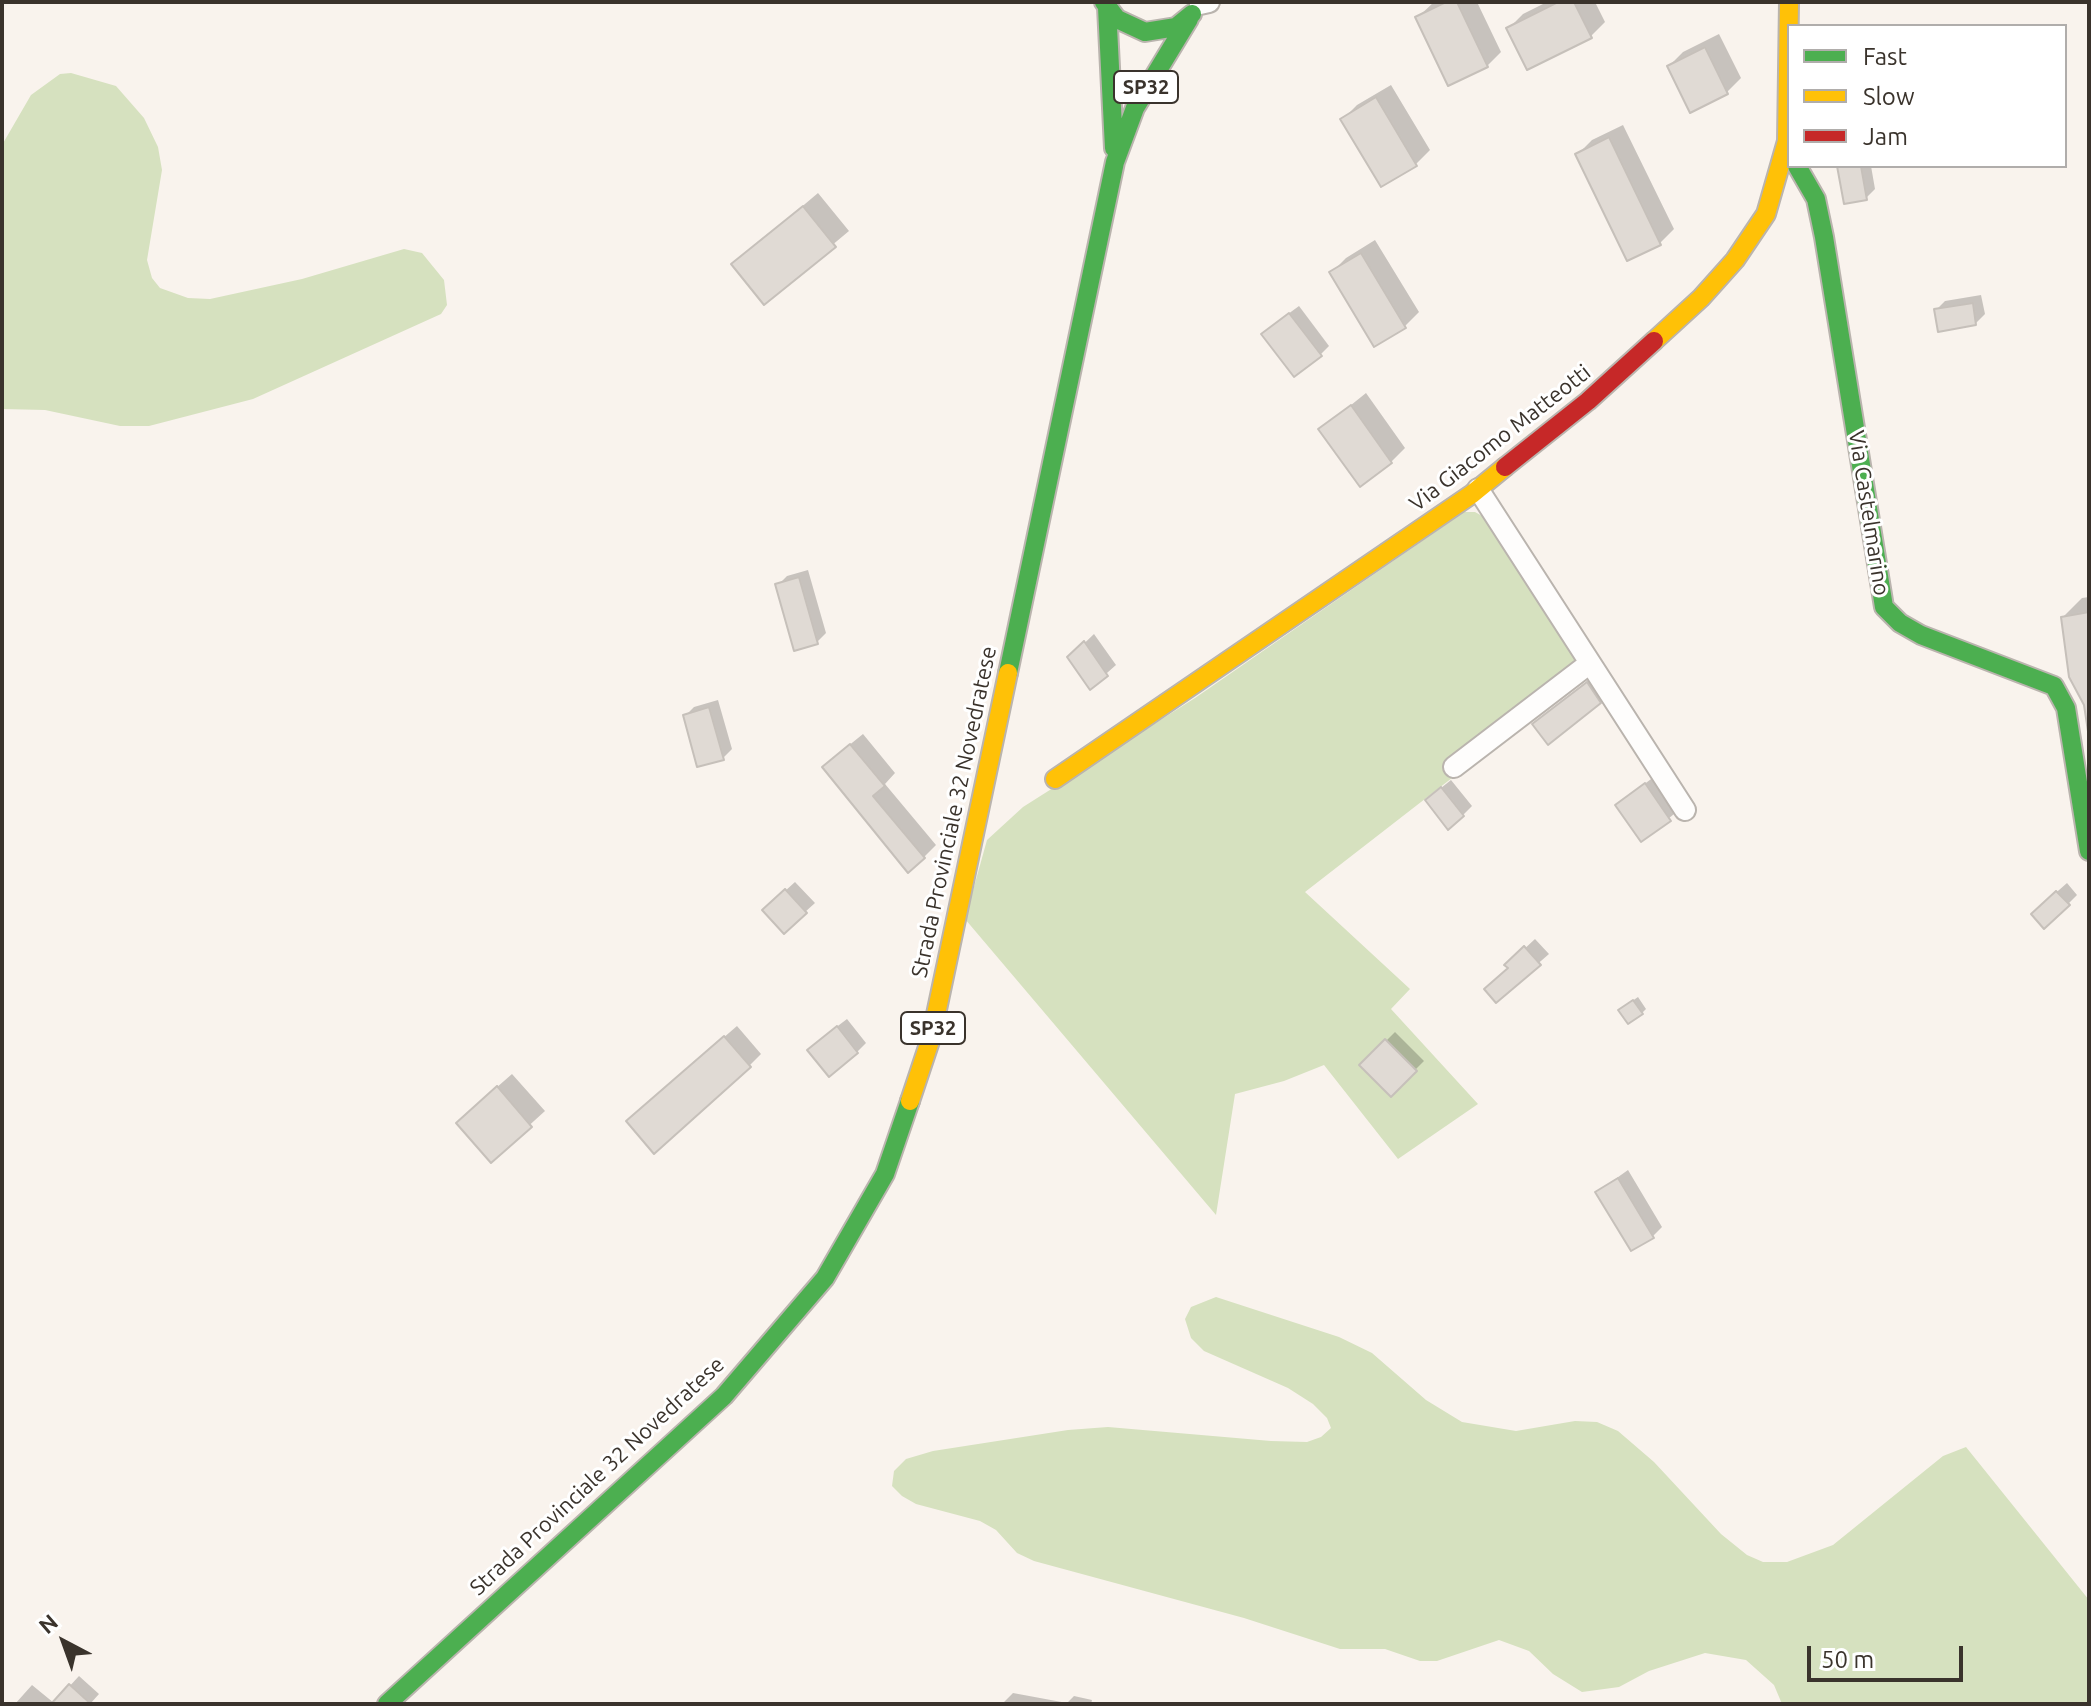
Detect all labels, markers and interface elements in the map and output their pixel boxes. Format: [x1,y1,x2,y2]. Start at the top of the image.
legend [1787,24,2067,168]
text: Fast [1863,43,1907,70]
road number: SP32 [1114,71,1178,103]
text: Slow [1863,83,1915,110]
text: Jam [1863,123,1908,150]
street label: Via Giacomo Matteotti [1404,359,1596,517]
street label: Via Castelmarino [1843,429,1895,597]
street label: Strada Provinciale 32 Novedratese [906,644,1002,980]
road number: SP32 [901,1012,965,1044]
street label: Strada Provinciale 32 Novedratese [464,1351,730,1601]
north arrow [24,1602,104,1682]
text: N [34,1609,62,1638]
scale bar [1811,1630,1967,1680]
text: 50 m [1821,1646,1874,1673]

